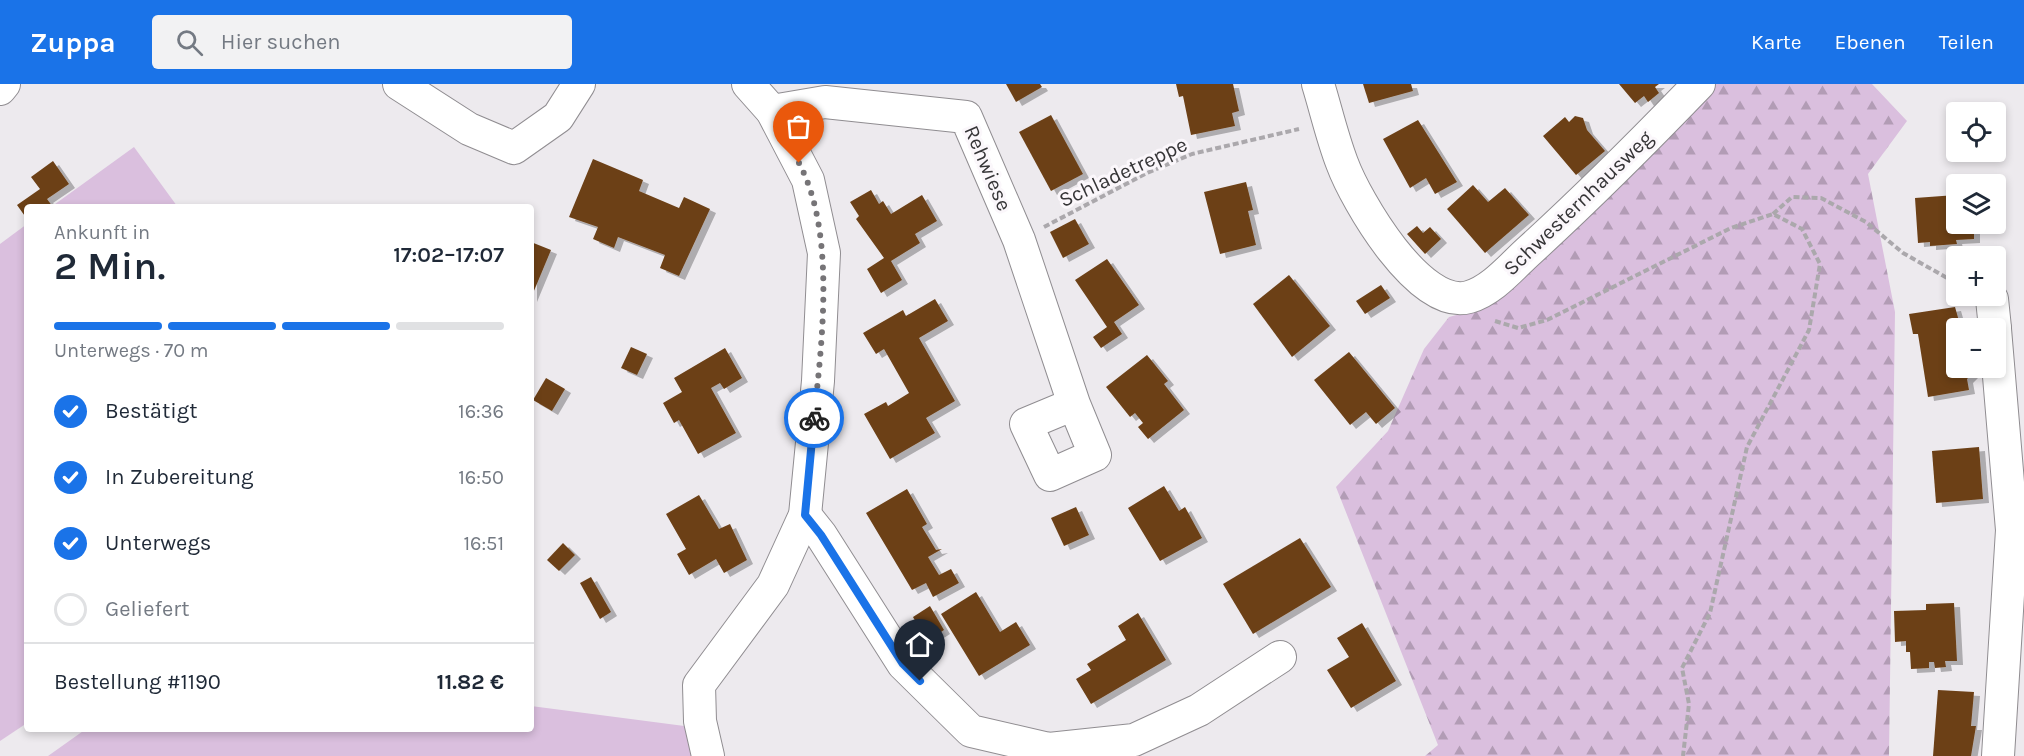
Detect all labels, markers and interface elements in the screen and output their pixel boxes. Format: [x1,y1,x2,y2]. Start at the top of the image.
search box [152,15,572,69]
text: Zuppa [30,26,116,59]
icon: search [173,26,206,59]
text: Hier suchen [221,29,341,55]
text: Karte [1751,30,1802,54]
text: Ebenen [1835,30,1906,54]
text: Teilen [1939,30,1994,54]
pin [773,101,824,163]
map controls [1946,102,2006,378]
button: locate [1946,102,2006,162]
icon: bag [782,110,815,143]
street label: Rehwiese [959,122,1017,214]
street label: Schwesternhausweg [1498,125,1658,280]
street label: Schladetreppe [1055,132,1191,212]
button: layers [1946,174,2006,234]
text: Ankunft in [54,221,150,244]
text: 17:02–17:07 [393,242,504,268]
text: 2 Min. [54,243,165,289]
button: + [1946,246,2006,306]
button: − [1946,318,2006,378]
text: Unterwegs · 70 m [54,339,209,362]
courier [784,388,844,448]
icon: check [54,395,87,428]
text: Bestätigt [105,398,197,424]
text: 16:36 [458,400,504,423]
icon: bike [798,402,831,435]
icon: check [54,461,87,494]
text: In Zubereitung [105,464,253,490]
text: 16:50 [458,466,504,489]
icon: check [54,527,87,560]
text: Unterwegs [105,530,211,556]
text: 16:51 [463,532,504,555]
text: Geliefert [105,596,190,622]
pin [894,619,945,681]
icon: home [903,628,936,661]
text: Bestellung #1190 [54,669,221,695]
text: 11.82 € [437,669,504,695]

